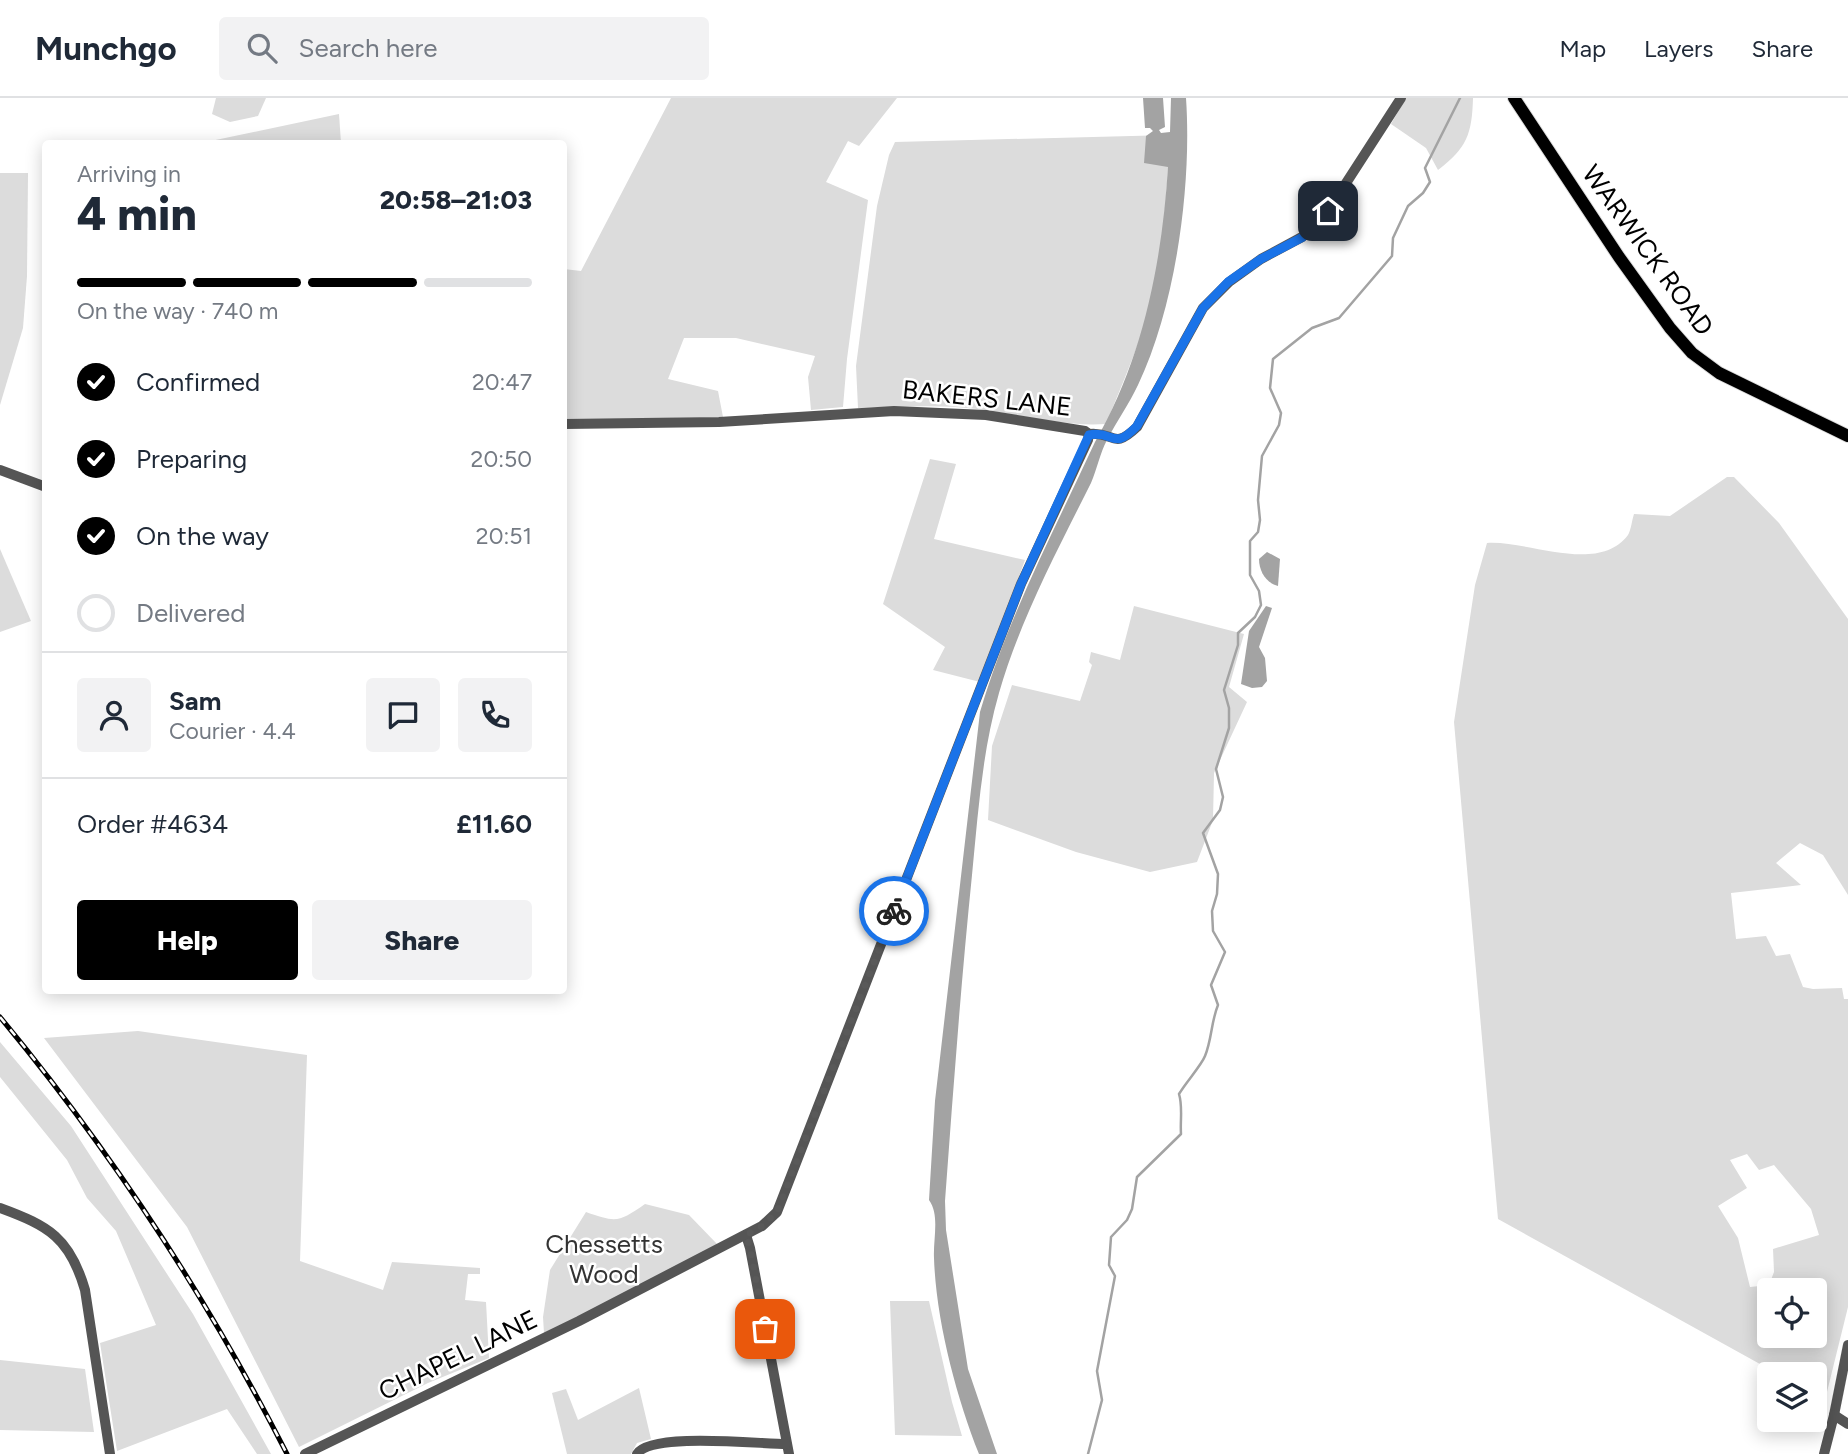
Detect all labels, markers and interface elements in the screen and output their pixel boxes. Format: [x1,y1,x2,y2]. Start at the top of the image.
search box [219,17,709,80]
text: Munchgo [35,29,177,68]
icon: search [243,29,281,67]
text: Search here [299,32,438,64]
text: Map [1559,34,1606,63]
text: Layers [1644,34,1713,63]
text: Share [1751,34,1813,63]
street label: WARWICK ROAD [1575,158,1721,342]
text: Arriving in [77,160,181,188]
pin [1298,181,1358,241]
text: 20:58–21:03 [380,184,532,216]
text: 4 min [77,186,197,242]
icon: home [1309,192,1347,230]
text: On the way · 740 m [77,297,278,325]
icon: check [77,363,115,401]
text: Confirmed [136,366,260,398]
text: 20:47 [472,368,532,396]
street label: BAKERS LANE [901,373,1073,423]
icon: check [77,440,115,478]
text: Preparing [136,443,247,475]
text: 20:50 [471,445,532,473]
icon: check [77,517,115,555]
text: On the way [136,520,269,552]
text: 20:51 [476,522,532,550]
text: Delivered [136,597,245,629]
button: person [77,678,151,752]
button: chat [366,678,440,752]
button: phone [458,678,532,752]
text: Sam [169,685,221,717]
text: Courier · 4.4 [169,717,296,745]
text: Order #4634 [77,808,228,840]
text: £11.60 [456,808,532,840]
courier [859,876,929,946]
icon: bike [875,892,913,930]
button: Help [77,900,298,980]
button: Share [312,900,532,980]
park label: Chessetts Wood [545,1228,663,1290]
map controls [1757,1278,1827,1432]
button: locate [1757,1278,1827,1348]
pin [735,1299,795,1359]
street label: CHAPEL LANE [373,1303,543,1407]
icon: bag [746,1310,784,1348]
button: layers [1757,1362,1827,1432]

